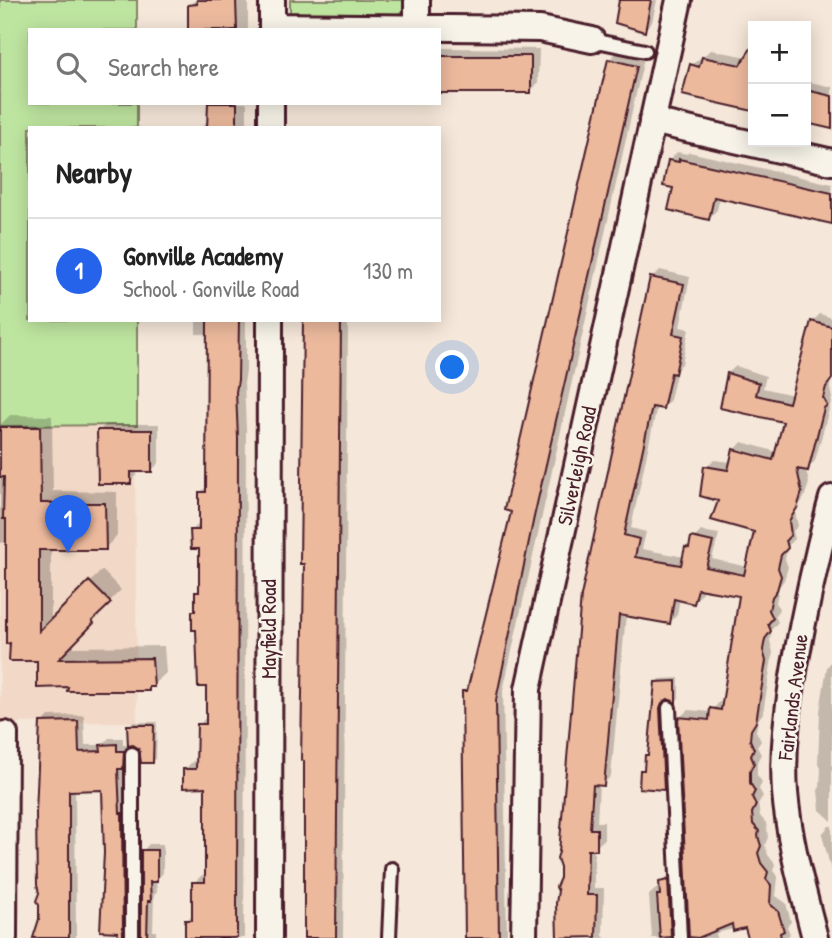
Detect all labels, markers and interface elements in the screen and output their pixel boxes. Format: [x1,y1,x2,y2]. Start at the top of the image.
map controls [748,21,811,147]
button: + [748,21,811,84]
search box [28,28,441,105]
icon: search [52,48,90,86]
text: Search here [108,49,219,84]
button: − [748,84,811,147]
text: Nearby [56,152,132,192]
text: Gonville Academy [123,238,284,273]
text: 1 [75,255,83,286]
text: 130 m [363,255,413,286]
text: School · Gonville Road [123,273,299,304]
your location [435,350,469,384]
street label: Silverleigh Road [550,404,603,528]
pin: 1 [45,495,91,553]
street label: Mayfield Road [254,579,283,679]
street label: Fairlands Avenue [770,632,815,763]

